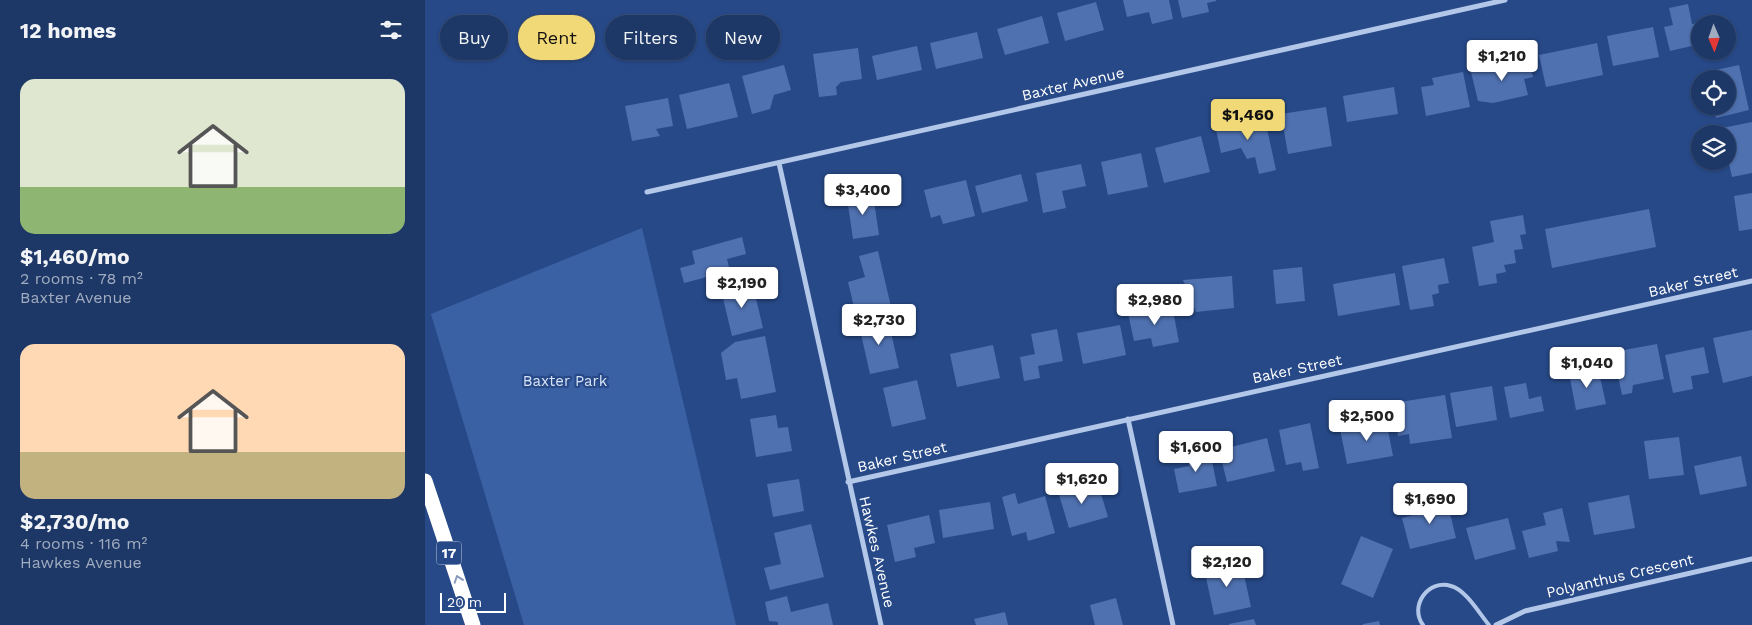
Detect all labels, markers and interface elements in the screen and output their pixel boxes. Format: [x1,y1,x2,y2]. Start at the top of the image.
chip: Buy [440,15,508,60]
chip: Rent [518,15,595,60]
chip: Filters [605,15,696,60]
chip: New [706,15,780,60]
north arrow [1691,15,1736,60]
map controls [1691,15,1736,170]
icon: filters [377,16,405,44]
text: 12 homes [20,18,116,43]
pin: $1,210 [1461,39,1543,82]
text: $1,210 [1478,46,1526,65]
street label: Baxter Avenue [1020,63,1126,105]
button: locate [1691,70,1736,115]
pin: $1,460 [1207,98,1289,141]
text: $1,460 [1222,105,1274,124]
icon: home [168,111,258,201]
button: layers [1691,125,1736,170]
pin: $3,400 [822,174,904,216]
text: $3,400 [835,180,891,199]
text: $1,460/mo [20,244,130,269]
street label: Baker Street [1647,263,1740,301]
pin: $2,190 [701,266,783,309]
text: 2 rooms · 78 m² [20,269,143,288]
text: $2,190 [717,273,767,292]
pin: $2,980 [1114,284,1196,326]
text: Baxter Avenue [20,288,132,307]
text: $2,980 [1128,290,1182,309]
pin: $2,730 [838,304,920,346]
text: $2,730 [853,310,905,329]
pin: $1,040 [1546,346,1628,389]
street label: Baker Street [1251,351,1344,387]
text: $1,040 [1561,353,1613,372]
park label: Baxter Park [523,372,608,390]
icon: home [168,376,258,466]
pin: $2,500 [1326,400,1408,442]
text: $2,500 [1340,406,1394,425]
pin: $1,600 [1155,430,1237,473]
text: $1,600 [1170,437,1222,456]
street label: Baker Street [856,438,949,476]
pin: $1,620 [1041,462,1123,505]
text: $1,620 [1056,469,1108,488]
pin: $1,690 [1389,482,1471,525]
text: $1,690 [1404,489,1456,508]
street label: Hawkes Avenue [855,494,899,610]
text: $2,730/mo [20,509,129,534]
text: 4 rooms · 116 m² [20,534,147,553]
road number: 17 [437,542,461,564]
pin: $2,120 [1186,546,1268,588]
street label: Polyanthus Crescent [1545,550,1696,602]
text: $2,120 [1202,552,1252,571]
text: Hawkes Avenue [20,553,142,572]
one-way arrow [454,575,464,583]
scale bar [440,590,506,613]
text: 20 m [447,594,482,610]

